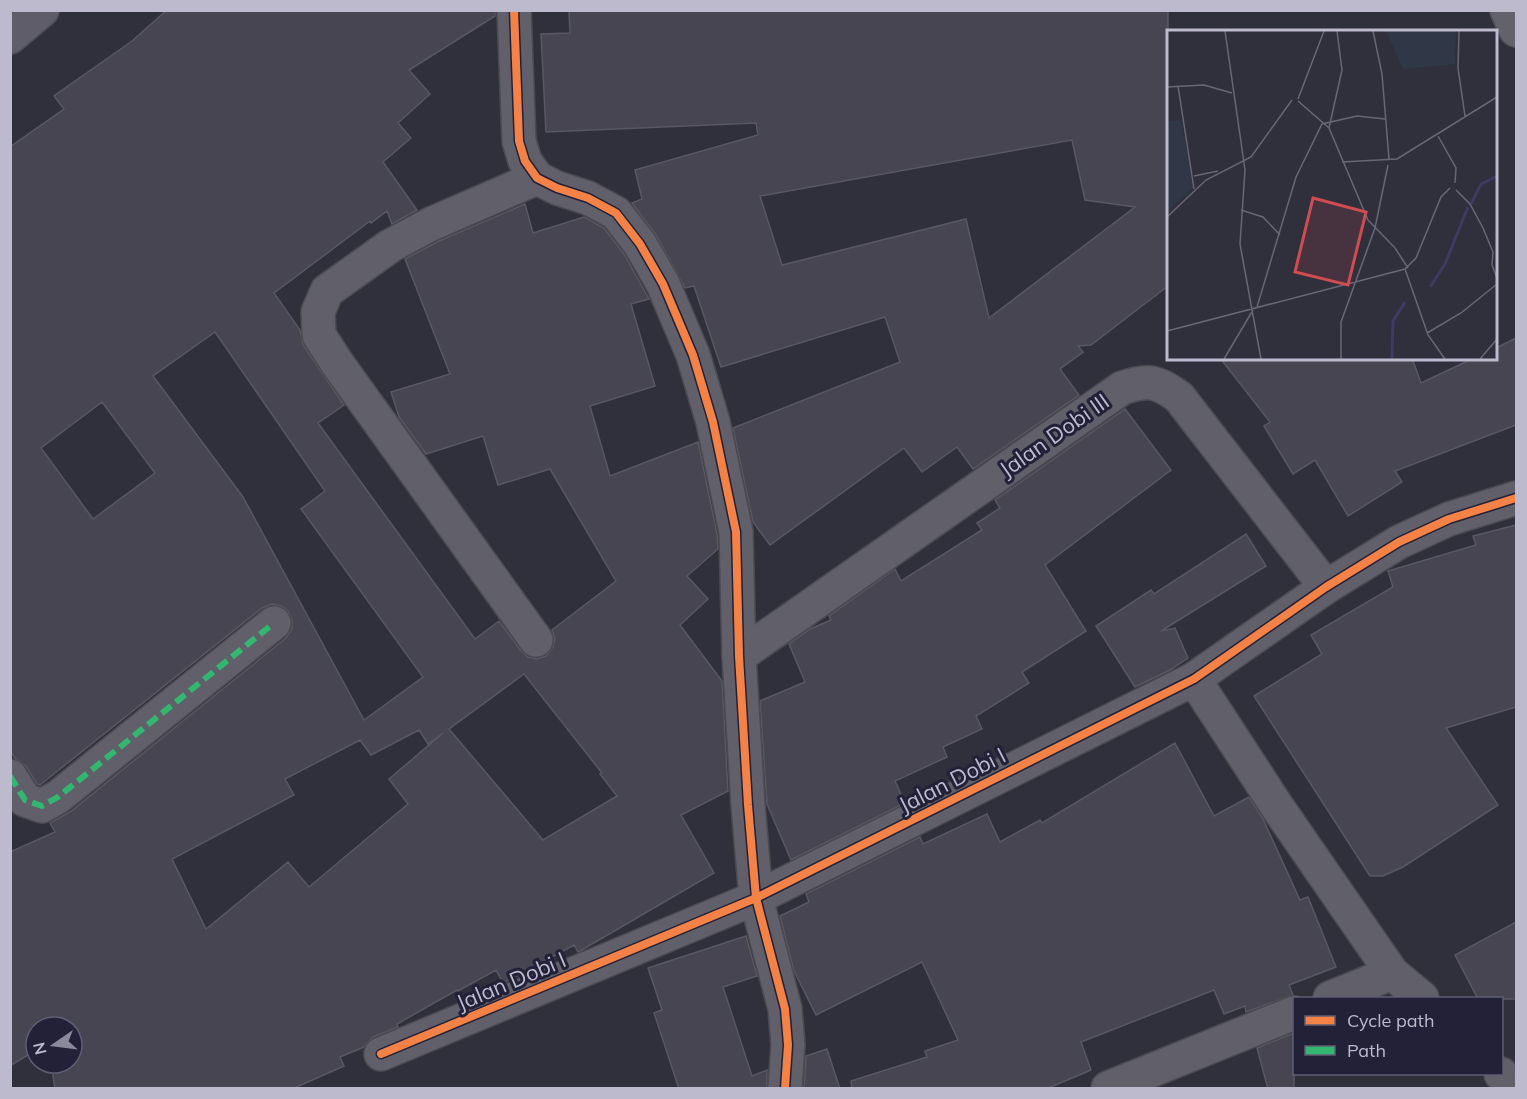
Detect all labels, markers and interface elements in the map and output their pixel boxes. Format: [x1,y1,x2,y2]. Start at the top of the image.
inset map [1167,30,1497,360]
street label: Jalan Dobi III [994,387,1114,483]
street label: Jalan Dobi I [894,741,1010,819]
street label: Jalan Dobi I [452,945,570,1017]
legend [1293,997,1503,1075]
text: Cycle path [1347,1009,1434,1032]
north arrow [24,1015,84,1075]
text: Path [1347,1039,1386,1062]
text: N [28,1040,51,1057]

